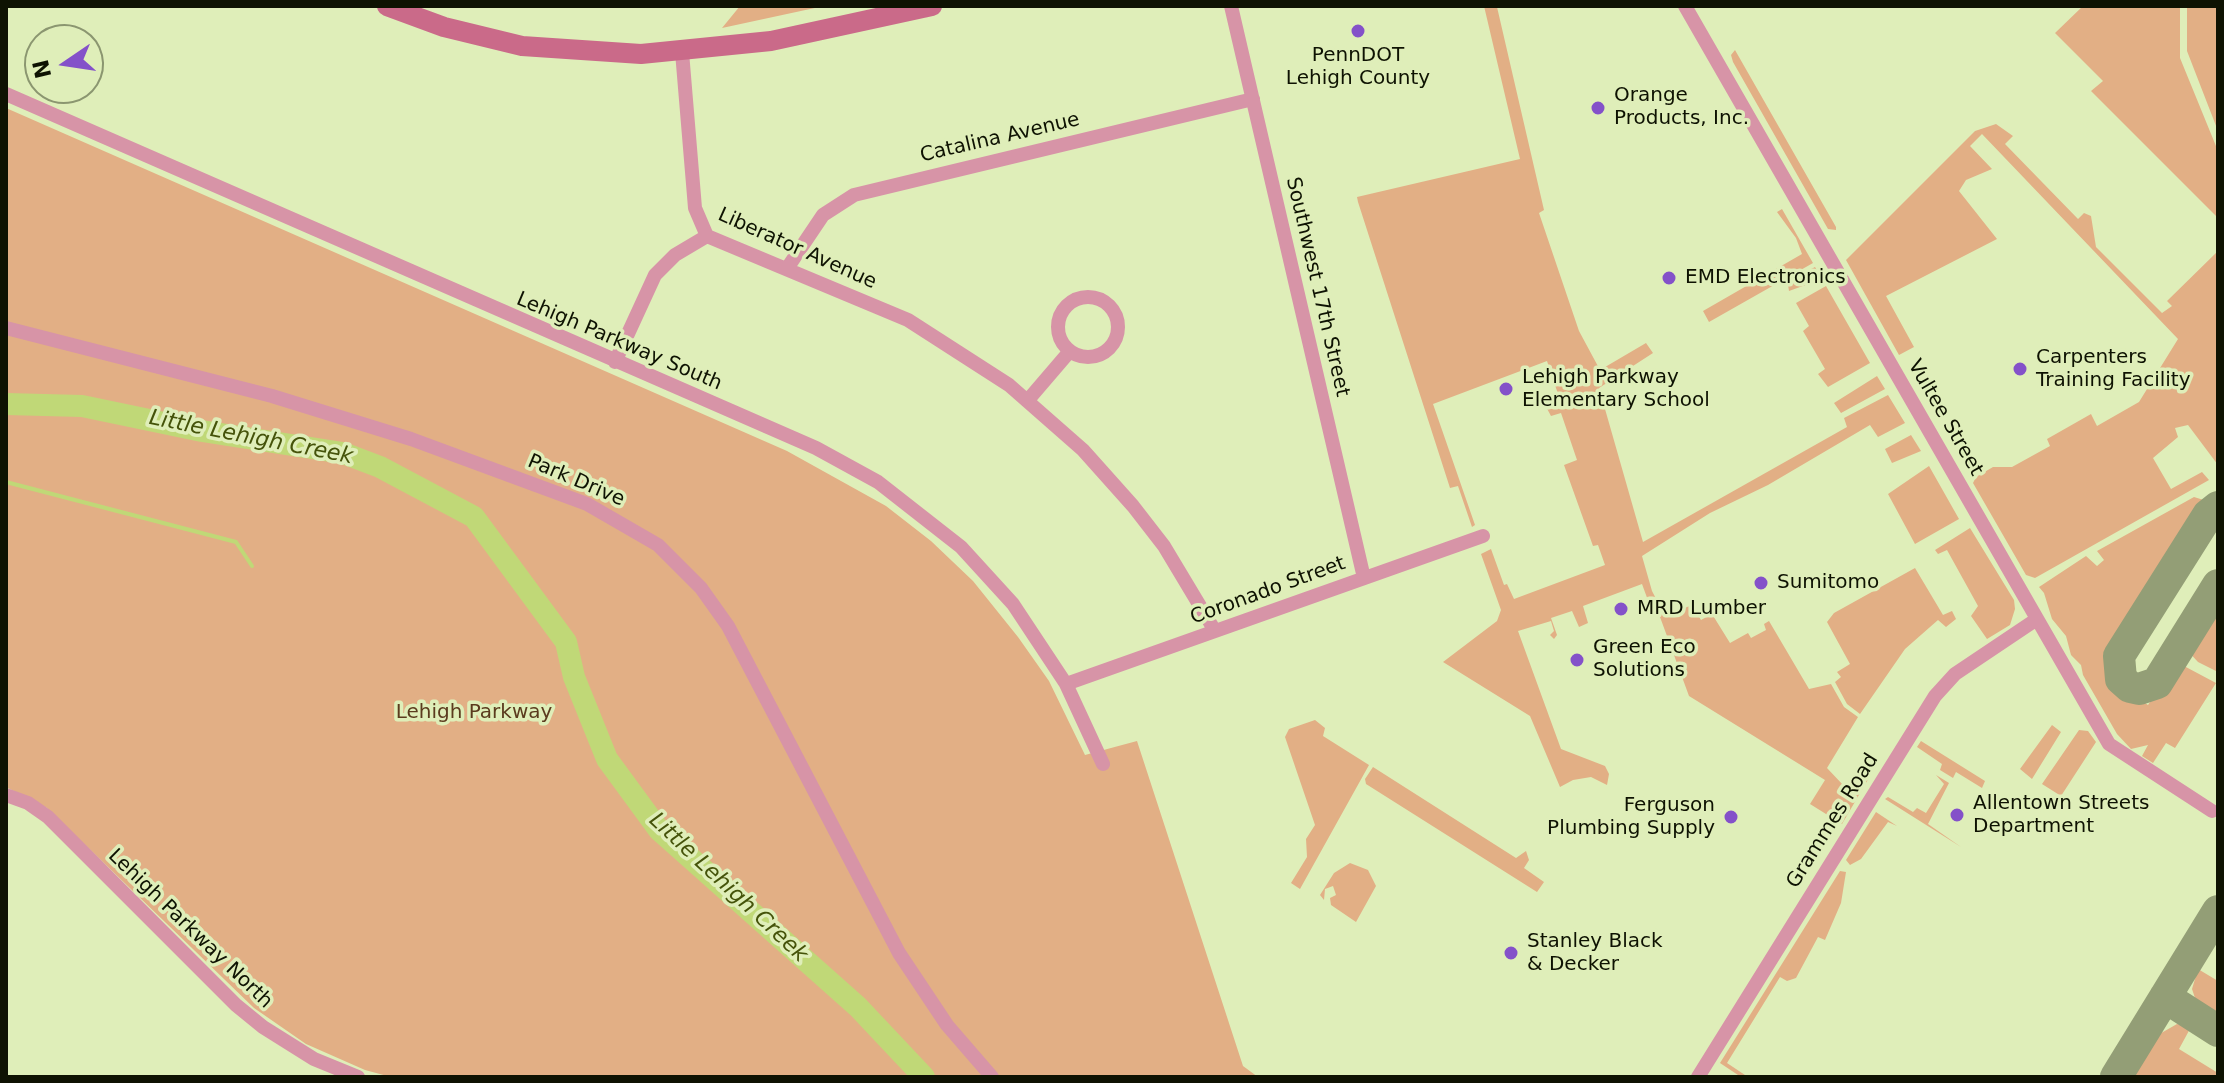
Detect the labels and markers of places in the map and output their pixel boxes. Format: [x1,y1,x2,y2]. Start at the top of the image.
marker: PennDOT Lehigh County [1349,22,1367,40]
place label: PennDOT Lehigh County [1286,44,1430,91]
place label: Orange Products, Inc. [1614,84,1749,131]
marker: Orange Products, Inc. [1589,99,1607,117]
place label: EMD Electronics [1685,266,1846,290]
marker: EMD Electronics [1660,269,1678,287]
place label: Carpenters Training Facility [2036,346,2191,393]
marker: Carpenters Training Facility [2011,360,2029,378]
place label: Lehigh Parkway Elementary School [1522,366,1710,413]
marker: Lehigh Parkway Elementary School [1497,380,1515,398]
place label: Sumitomo [1777,571,1879,595]
marker: Sumitomo [1752,574,1770,592]
place label: MRD Lumber [1637,597,1766,621]
marker: MRD Lumber [1612,600,1630,618]
place label: Green Eco Solutions [1593,636,1696,683]
marker: Green Eco Solutions [1568,651,1586,669]
place label: Allentown Streets Department [1973,792,2149,839]
place label: Ferguson Plumbing Supply [1547,794,1715,841]
marker: Allentown Streets Department [1948,806,1966,824]
marker: Ferguson Plumbing Supply [1722,808,1740,826]
place label: Stanley Black & Decker [1527,930,1663,977]
marker: Stanley Black & Decker [1502,944,1520,962]

